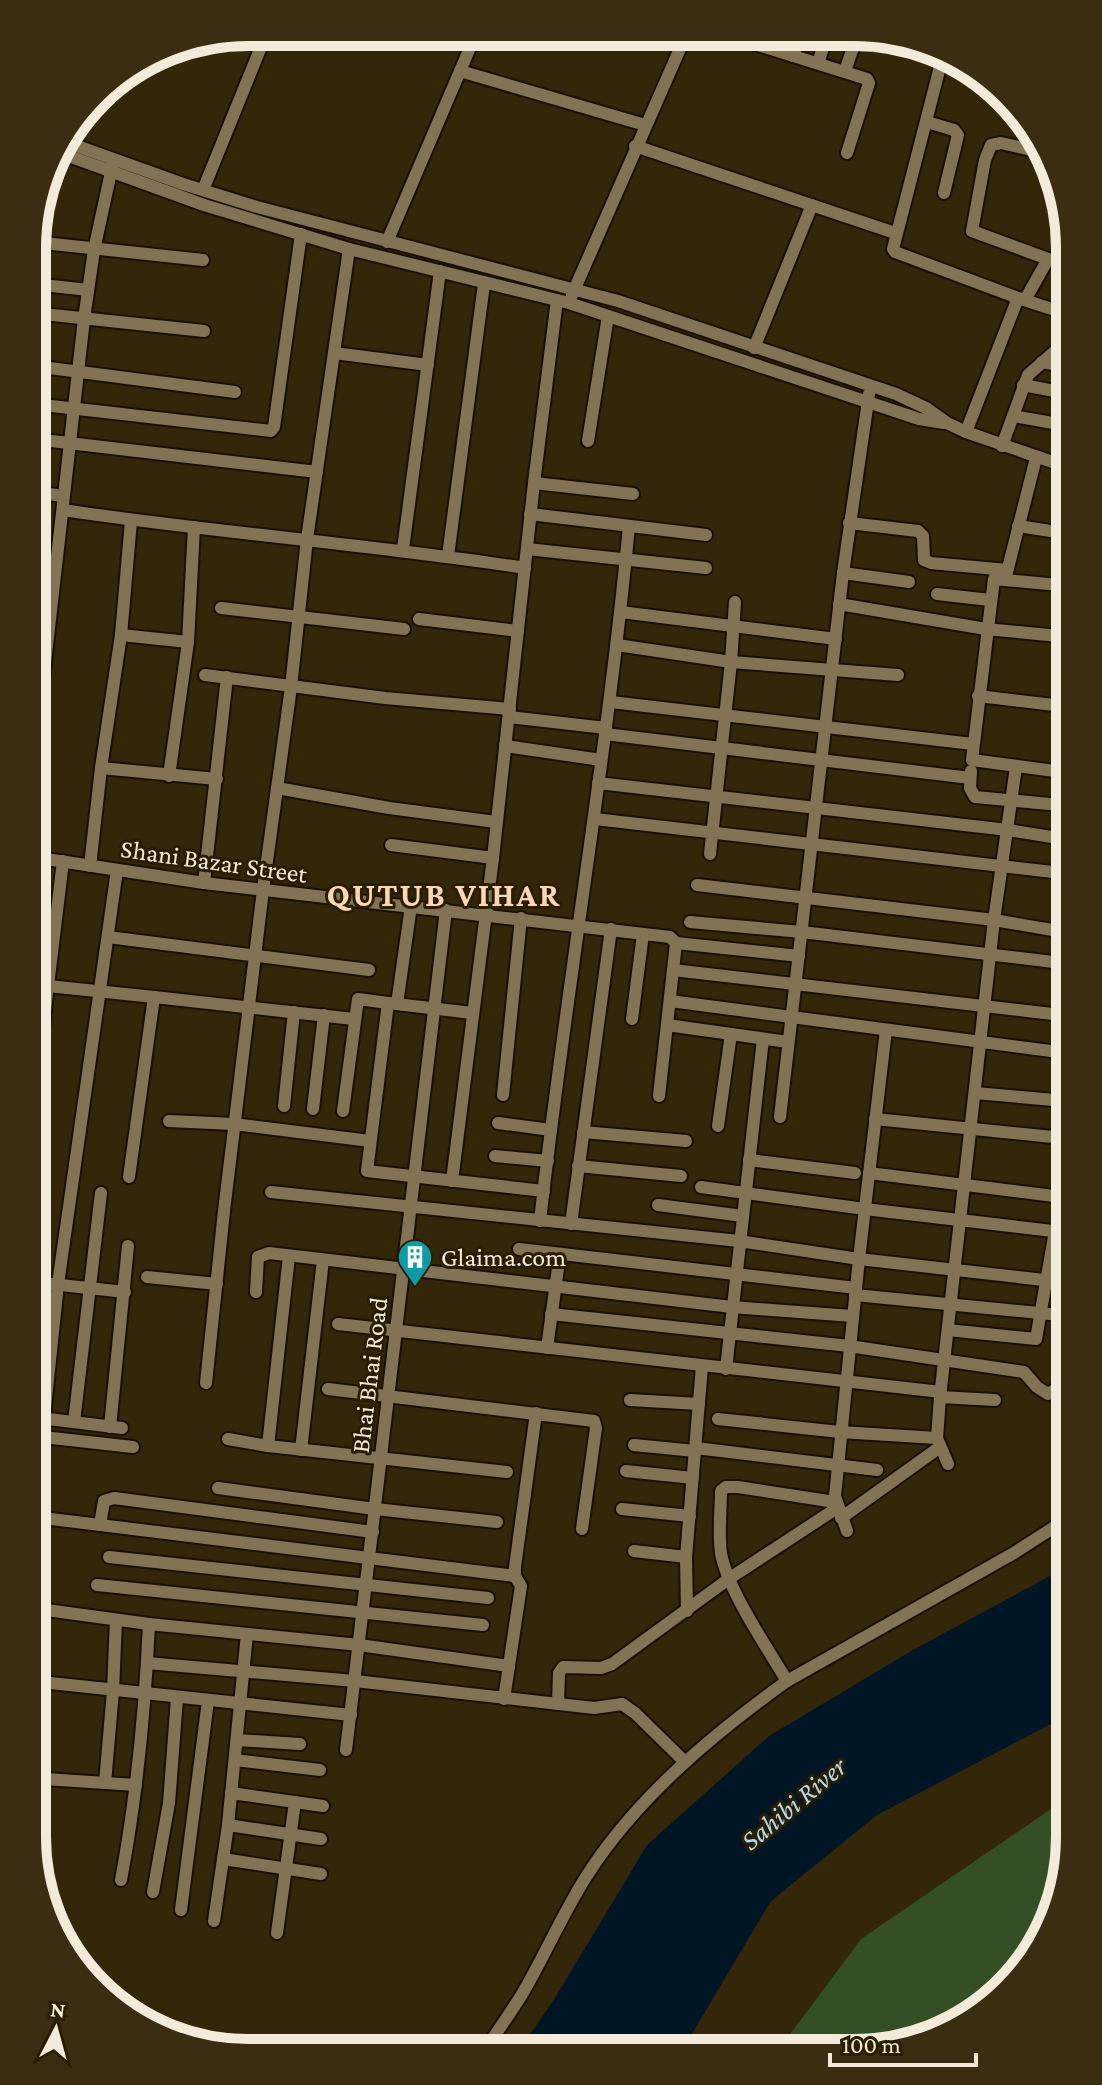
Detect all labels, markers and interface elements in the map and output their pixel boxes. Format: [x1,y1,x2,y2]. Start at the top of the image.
street label: Shani Bazar Street [119,834,309,889]
district label: QUTUB VIHAR [327,876,561,913]
building icon: Glaima.com [396,1238,434,1288]
place label: Glaima.com [441,1243,566,1272]
street label: Bhai Bhai Road [346,1295,393,1455]
water label: Sahibi River [735,1750,853,1856]
north arrow [16,1989,96,2069]
text: N [49,1996,67,2023]
scale bar [830,2017,976,2067]
text: 100 m [842,2031,901,2058]

